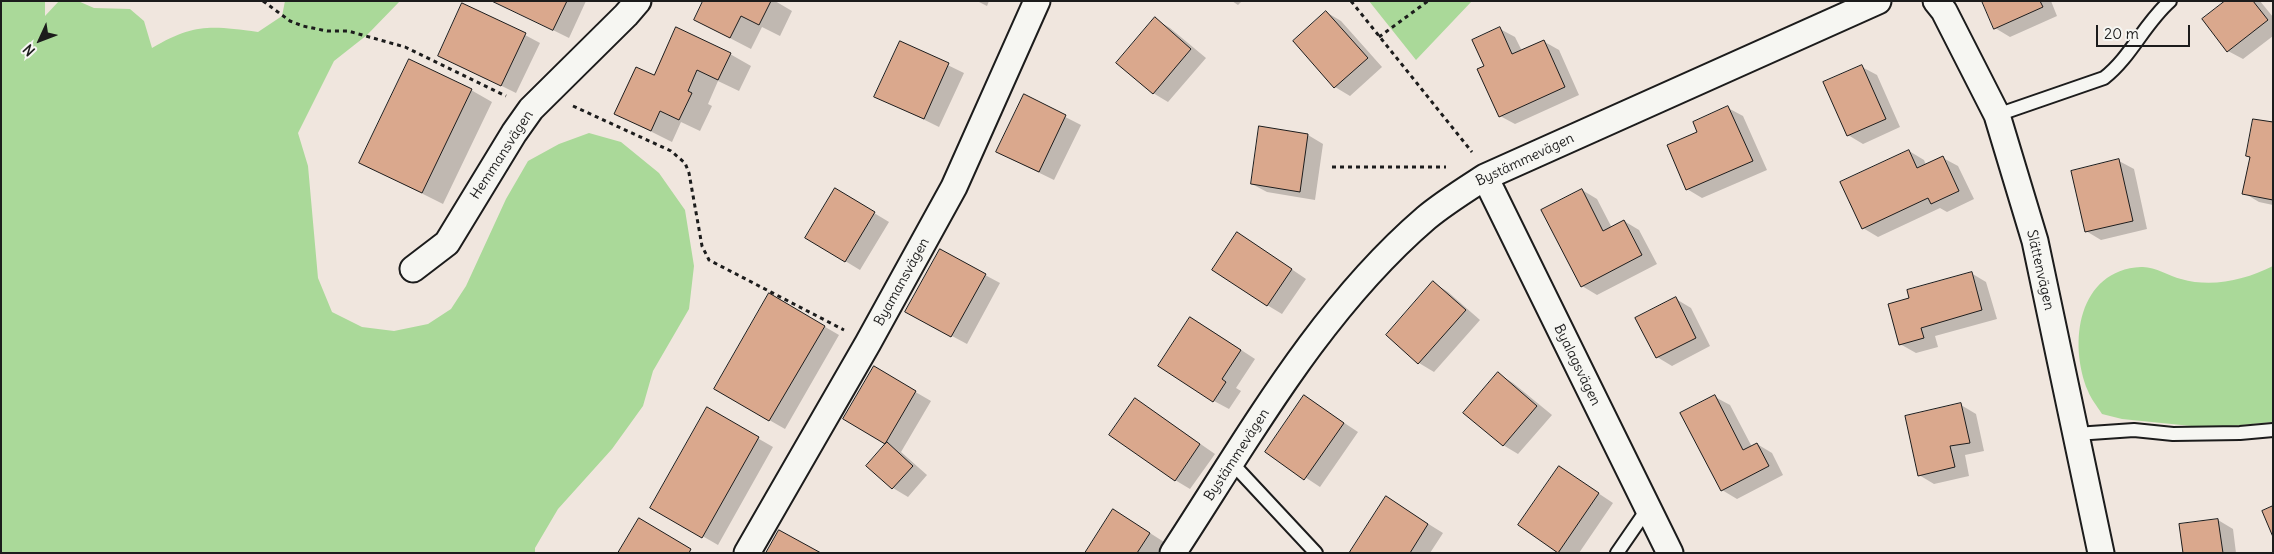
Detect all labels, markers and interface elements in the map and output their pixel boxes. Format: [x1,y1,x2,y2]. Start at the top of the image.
north arrow [15,15,65,65]
scale bar [2099,15,2193,47]
text: 20 m [2104,24,2139,43]
text: N [19,41,39,60]
street label: Hemmansvägen [467,107,537,203]
street label: Bystämmevägen [1473,130,1577,190]
street label: Slättenvägen [2023,228,2057,312]
street label: Byamansvägen [871,235,933,329]
street label: Byalagsvägen [1550,322,1604,408]
street label: Bystämmevägen [1201,406,1273,504]

